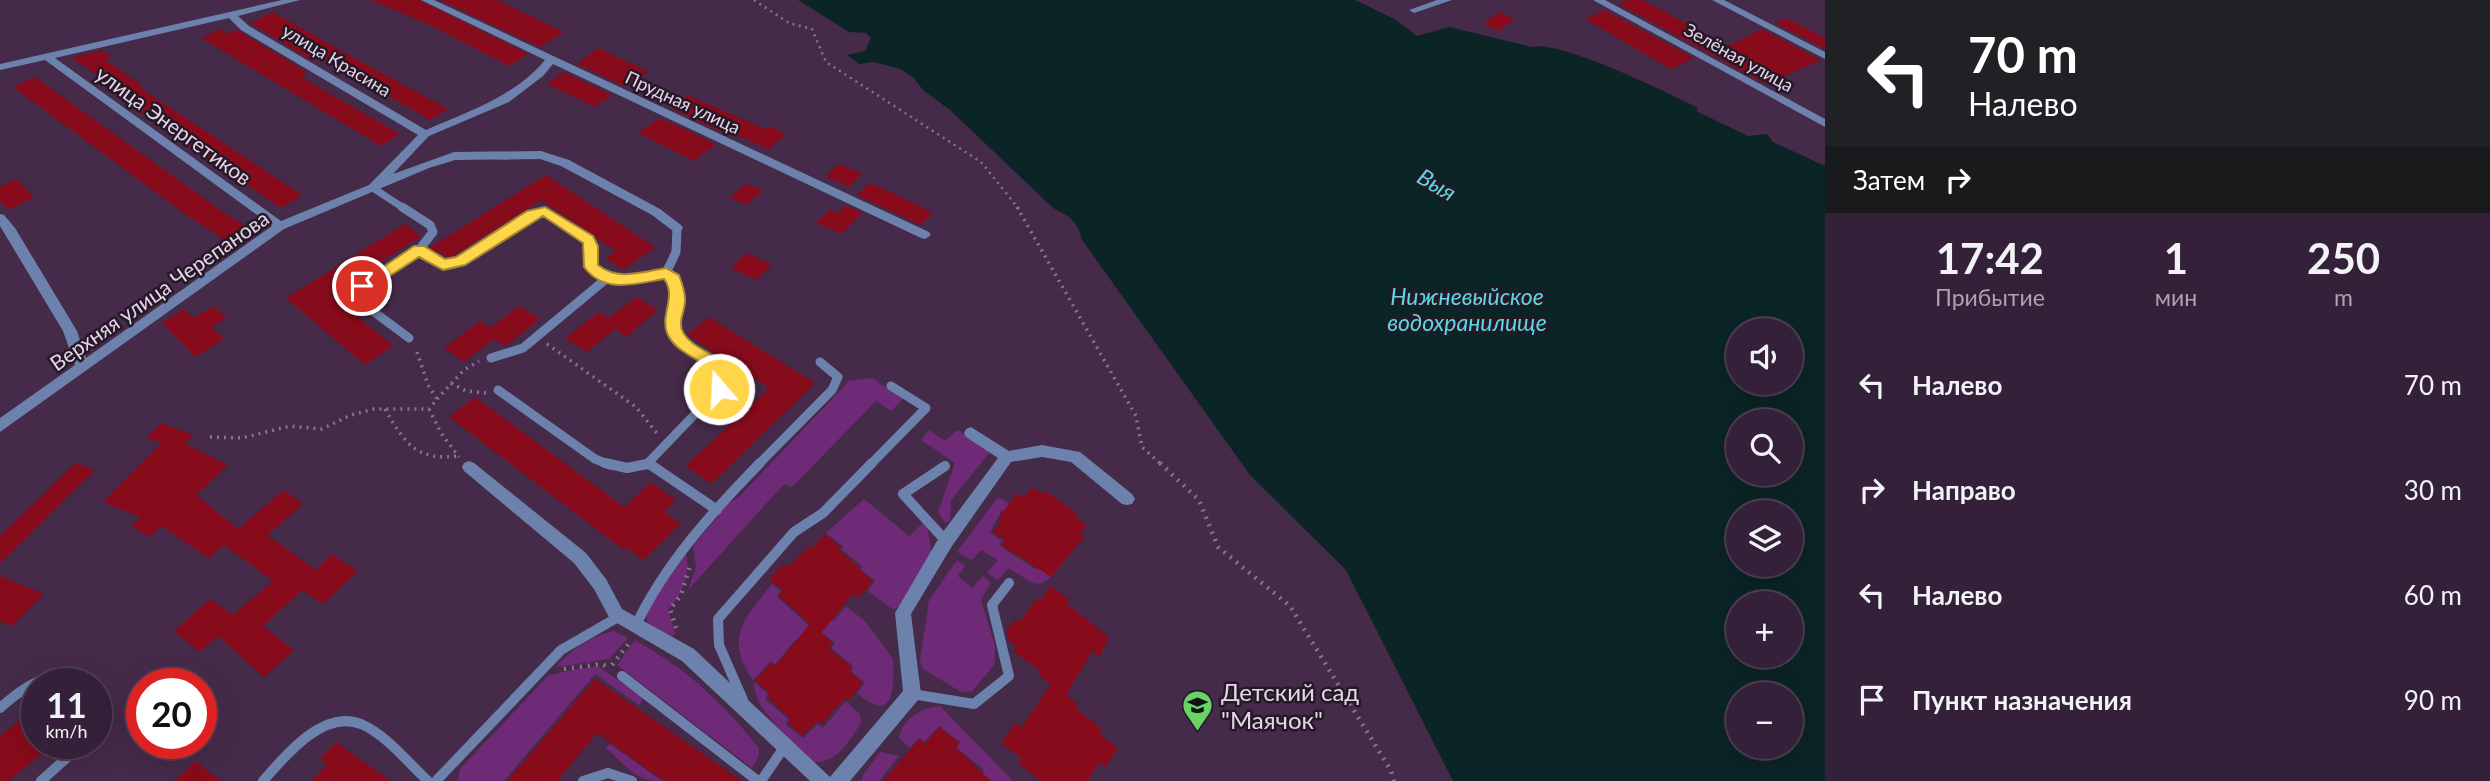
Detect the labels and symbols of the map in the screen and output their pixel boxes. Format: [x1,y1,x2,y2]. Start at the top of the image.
street label: Зелёная улица [1681,18,1797,96]
street label: улица Красина [279,19,395,101]
street label: улица Энергетиков [91,60,257,190]
street label: Прудная улица [622,66,744,138]
water label: Выя [1413,162,1461,206]
street label: Верхняя улица Черепанова [45,205,273,375]
pin [332,256,392,316]
water label: Нижневыйское водохранилище [1387,282,1547,336]
position arrow [682,352,756,426]
speed limit sign: 20 [126,668,217,759]
place label: Детский сад "Маячок" [1221,677,1359,734]
school or university icon: Детский сад "Маячок" [1181,688,1215,732]

